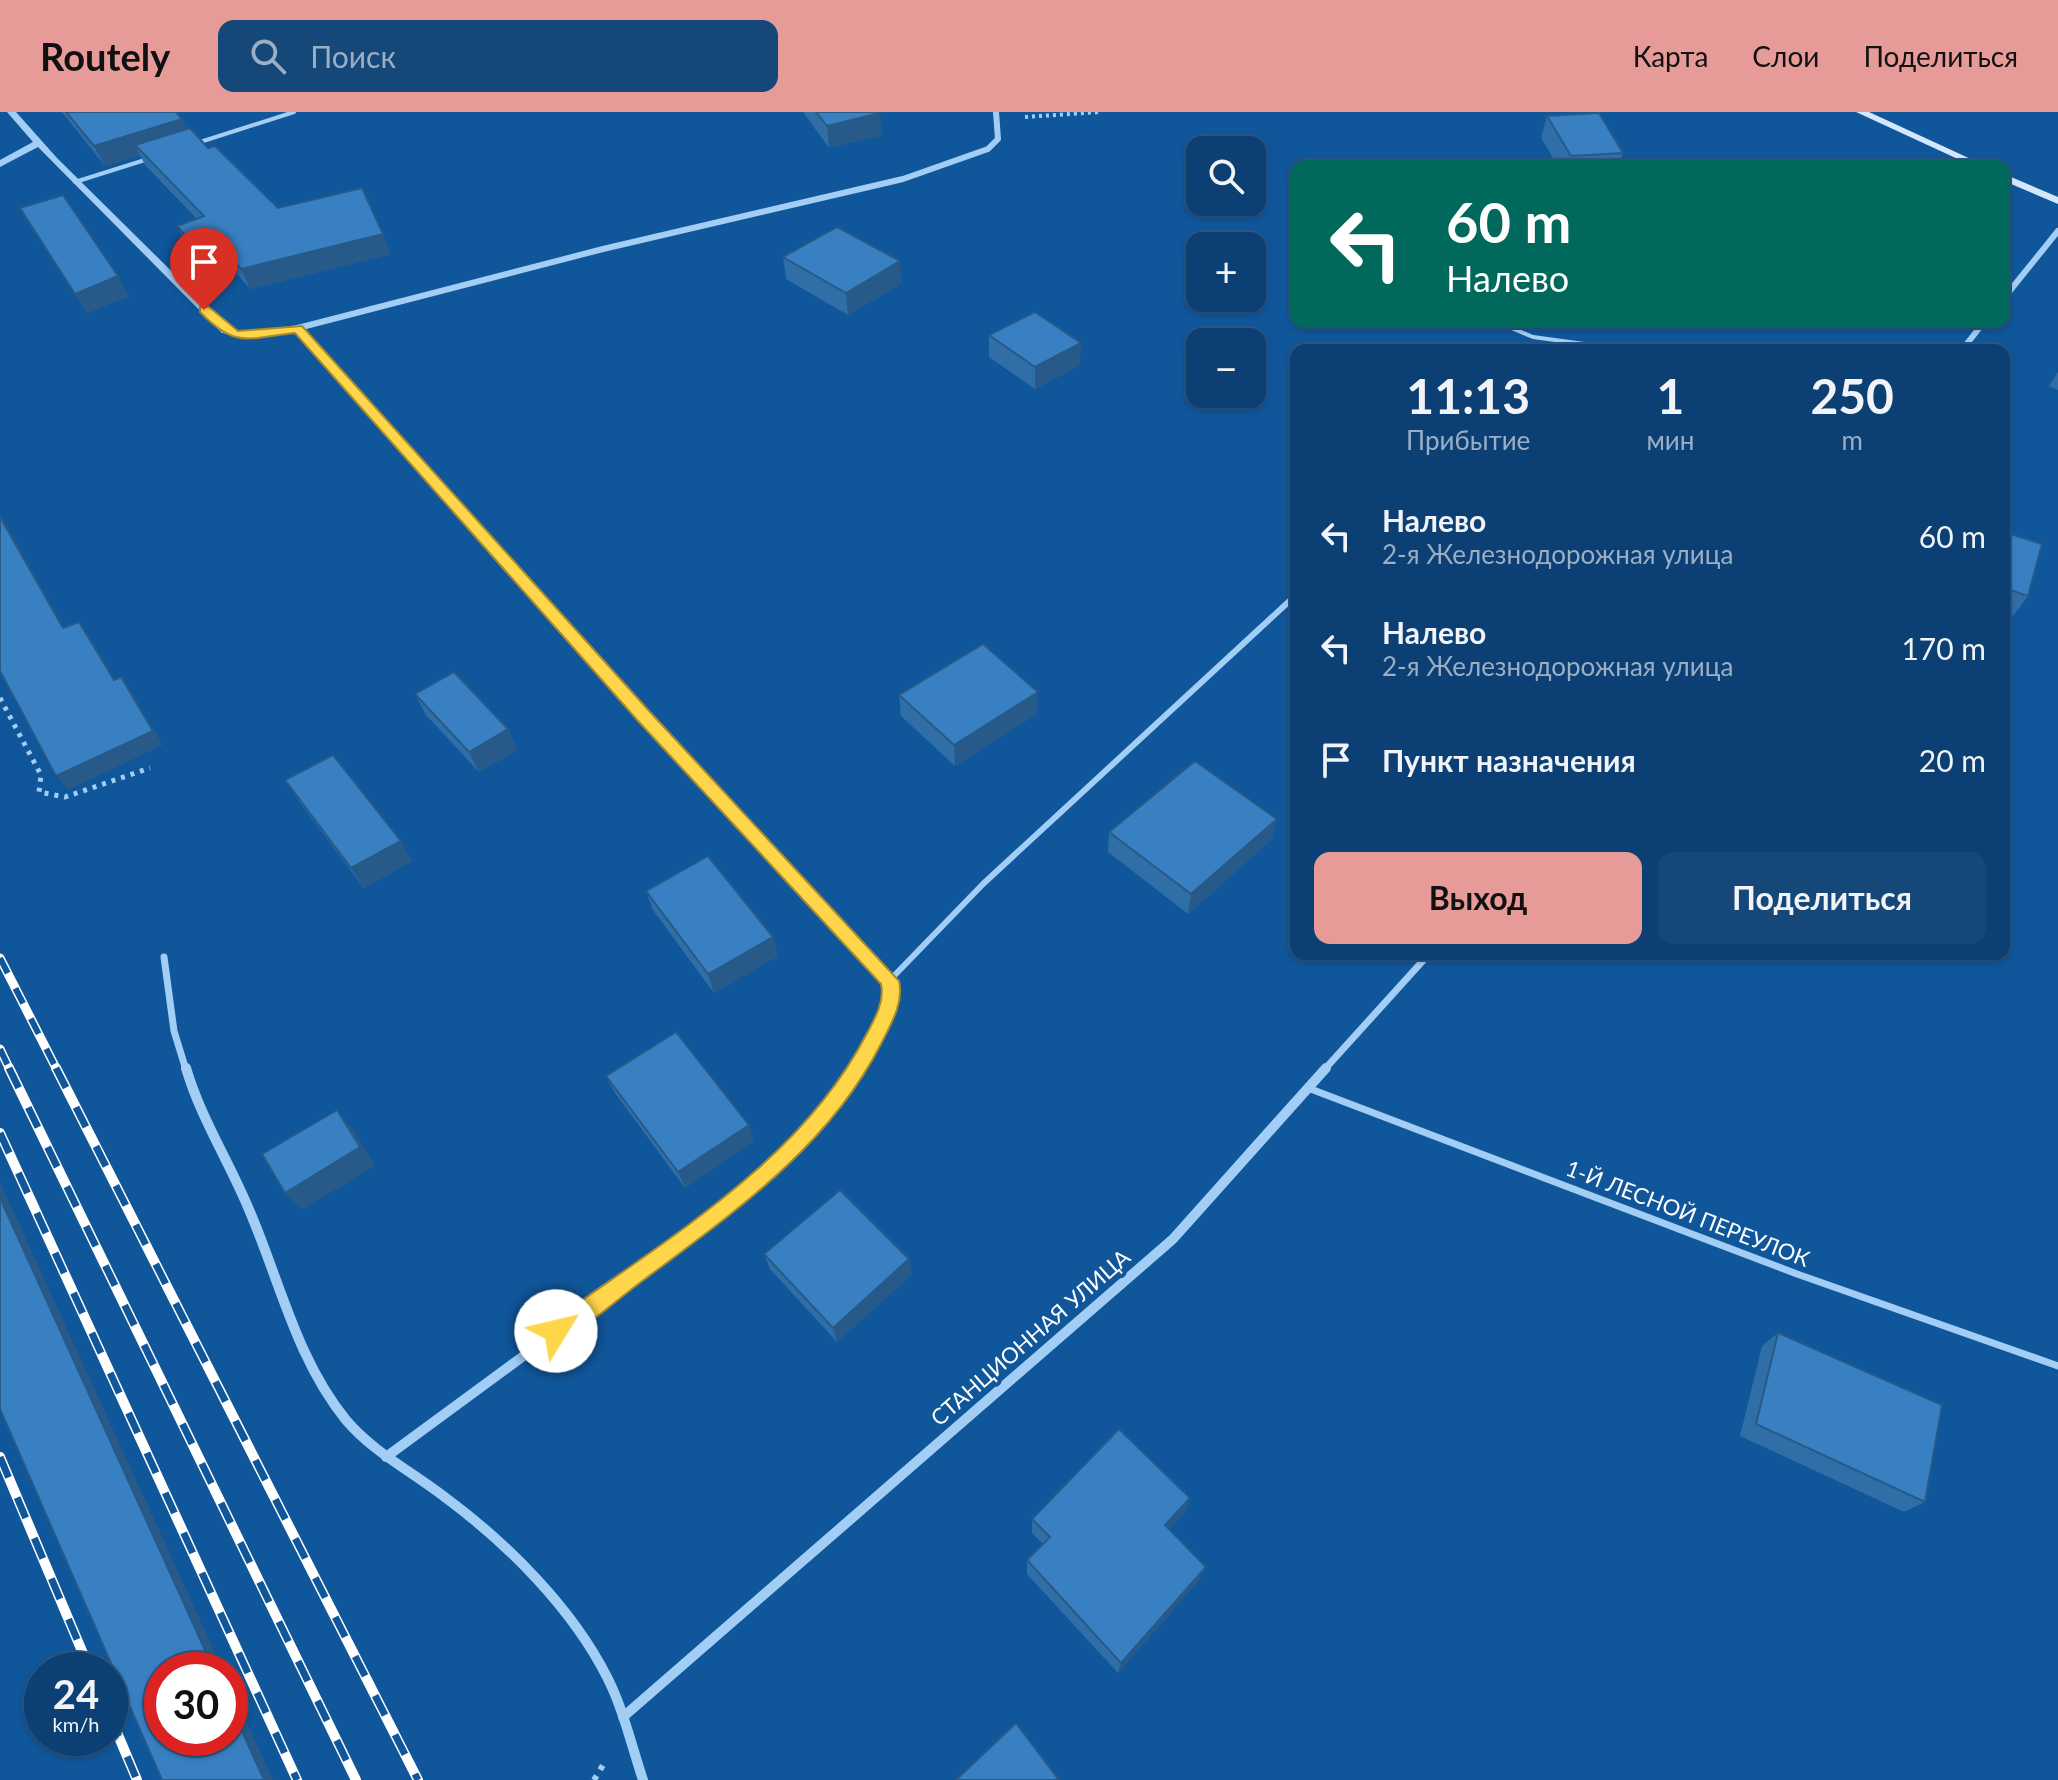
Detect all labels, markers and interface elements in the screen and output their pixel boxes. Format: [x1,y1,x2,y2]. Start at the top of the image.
search box [218,20,778,92]
text: Routely [40,33,170,79]
icon: search [246,34,290,78]
text: Поиск [310,38,396,74]
text: Карта [1633,39,1708,73]
text: Слои [1752,39,1819,73]
text: Поделиться [1863,39,2018,73]
map controls [1186,136,1266,408]
button: search [1186,136,1266,216]
text: 60 m [1446,188,1571,255]
icon: left [1314,192,1418,296]
pin [170,228,238,310]
button: + [1186,232,1266,312]
icon: arrive [182,240,226,284]
text: Налево [1446,256,1569,300]
button: − [1186,328,1266,408]
text: 11:13 [1406,367,1530,424]
text: 1 [1656,367,1684,424]
text: 250 [1810,367,1894,424]
text: Прибытие [1406,424,1530,456]
text: мин [1646,424,1694,456]
text: m [1841,424,1863,456]
text: Налево [1382,502,1486,538]
icon: left [1314,514,1358,558]
text: 60 m [1919,518,1986,554]
text: 2-я Железнодорожная улица [1382,538,1733,570]
text: Налево [1382,614,1486,650]
icon: left [1314,626,1358,670]
text: 170 m [1901,630,1986,666]
text: 2-я Железнодорожная улица [1382,650,1733,682]
icon: arrive [1314,738,1358,782]
text: Пункт назначения [1382,742,1636,778]
text: 20 m [1919,742,1986,778]
button: Выход [1314,852,1642,944]
button: Поделиться [1658,852,1986,944]
street label: 1-Й ЛЕСНОЙ ПЕРЕУЛОК [1562,1154,1814,1272]
street label: СТАНЦИОННАЯ УЛИЦА [925,1243,1135,1431]
position arrow [514,1289,598,1373]
speed limit sign: 30 [144,1652,248,1756]
text: 24 [53,1670,99,1718]
text: km/h [53,1712,99,1736]

